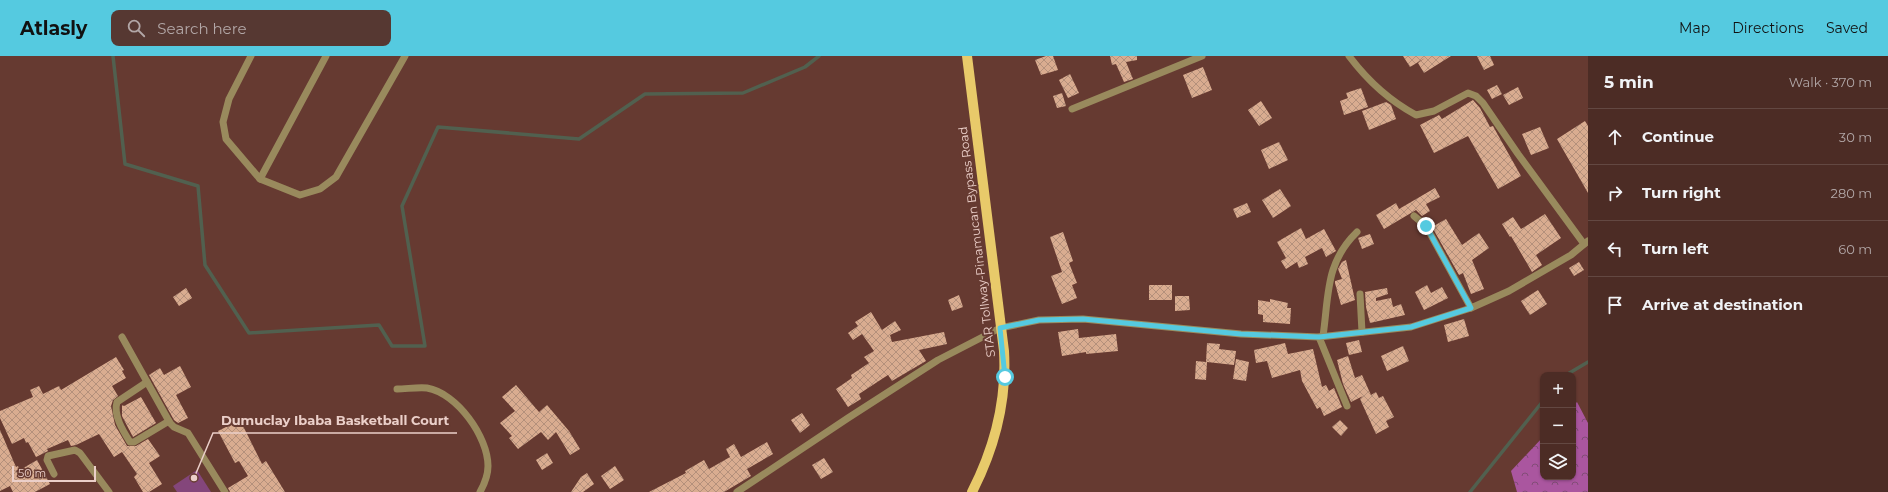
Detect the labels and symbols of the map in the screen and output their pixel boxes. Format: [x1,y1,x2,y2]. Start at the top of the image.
street label: STAR Tollway-Pinamucan Bypass Road [955,126,998,358]
route end [1417,217,1435,235]
route start [996,368,1014,386]
callout: Dumuclay Ibaba Basketball Court [213,408,457,433]
text: Dumuclay Ibaba Basketball Court [221,412,449,428]
scale bar [12,464,96,483]

